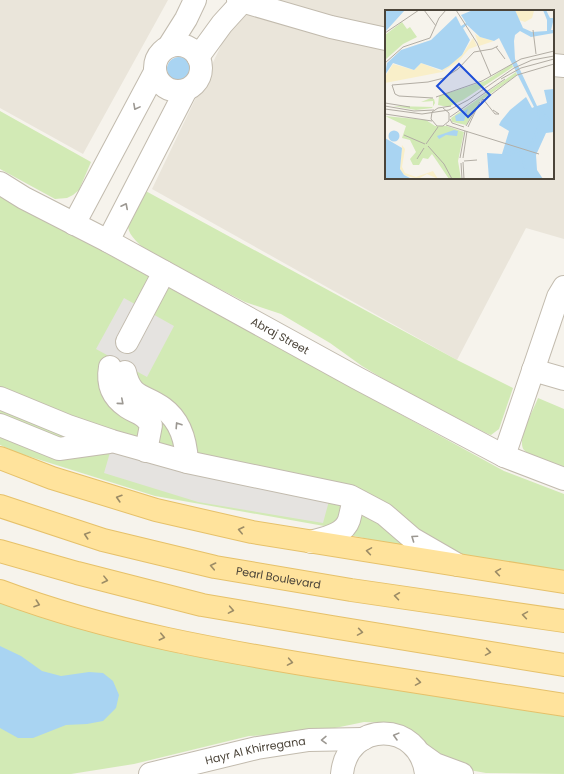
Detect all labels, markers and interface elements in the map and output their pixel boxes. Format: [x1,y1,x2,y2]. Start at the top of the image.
inset map [385,10,554,179]
one-way arrow [134,102,141,110]
one-way arrow [121,203,128,211]
street label: Abraj Street [248,313,312,358]
one-way arrow [116,397,124,404]
one-way arrow [175,422,183,429]
one-way arrow [116,494,123,503]
one-way arrow [238,526,244,534]
one-way arrow [84,531,91,540]
one-way arrow [411,535,418,543]
one-way arrow [366,547,372,556]
one-way arrow [210,563,216,571]
street label: Pearl Boulevard [235,563,322,593]
one-way arrow [495,568,501,577]
one-way arrow [101,575,108,584]
one-way arrow [394,592,400,601]
one-way arrow [33,599,40,608]
one-way arrow [228,605,235,613]
one-way arrow [522,611,529,620]
one-way arrow [356,627,363,636]
one-way arrow [159,633,166,641]
one-way arrow [485,647,491,656]
one-way arrow [287,657,293,666]
one-way arrow [415,677,421,686]
one-way arrow [392,732,399,740]
street label: Hayr Al Khirregana [203,733,307,768]
one-way arrow [321,736,327,744]

